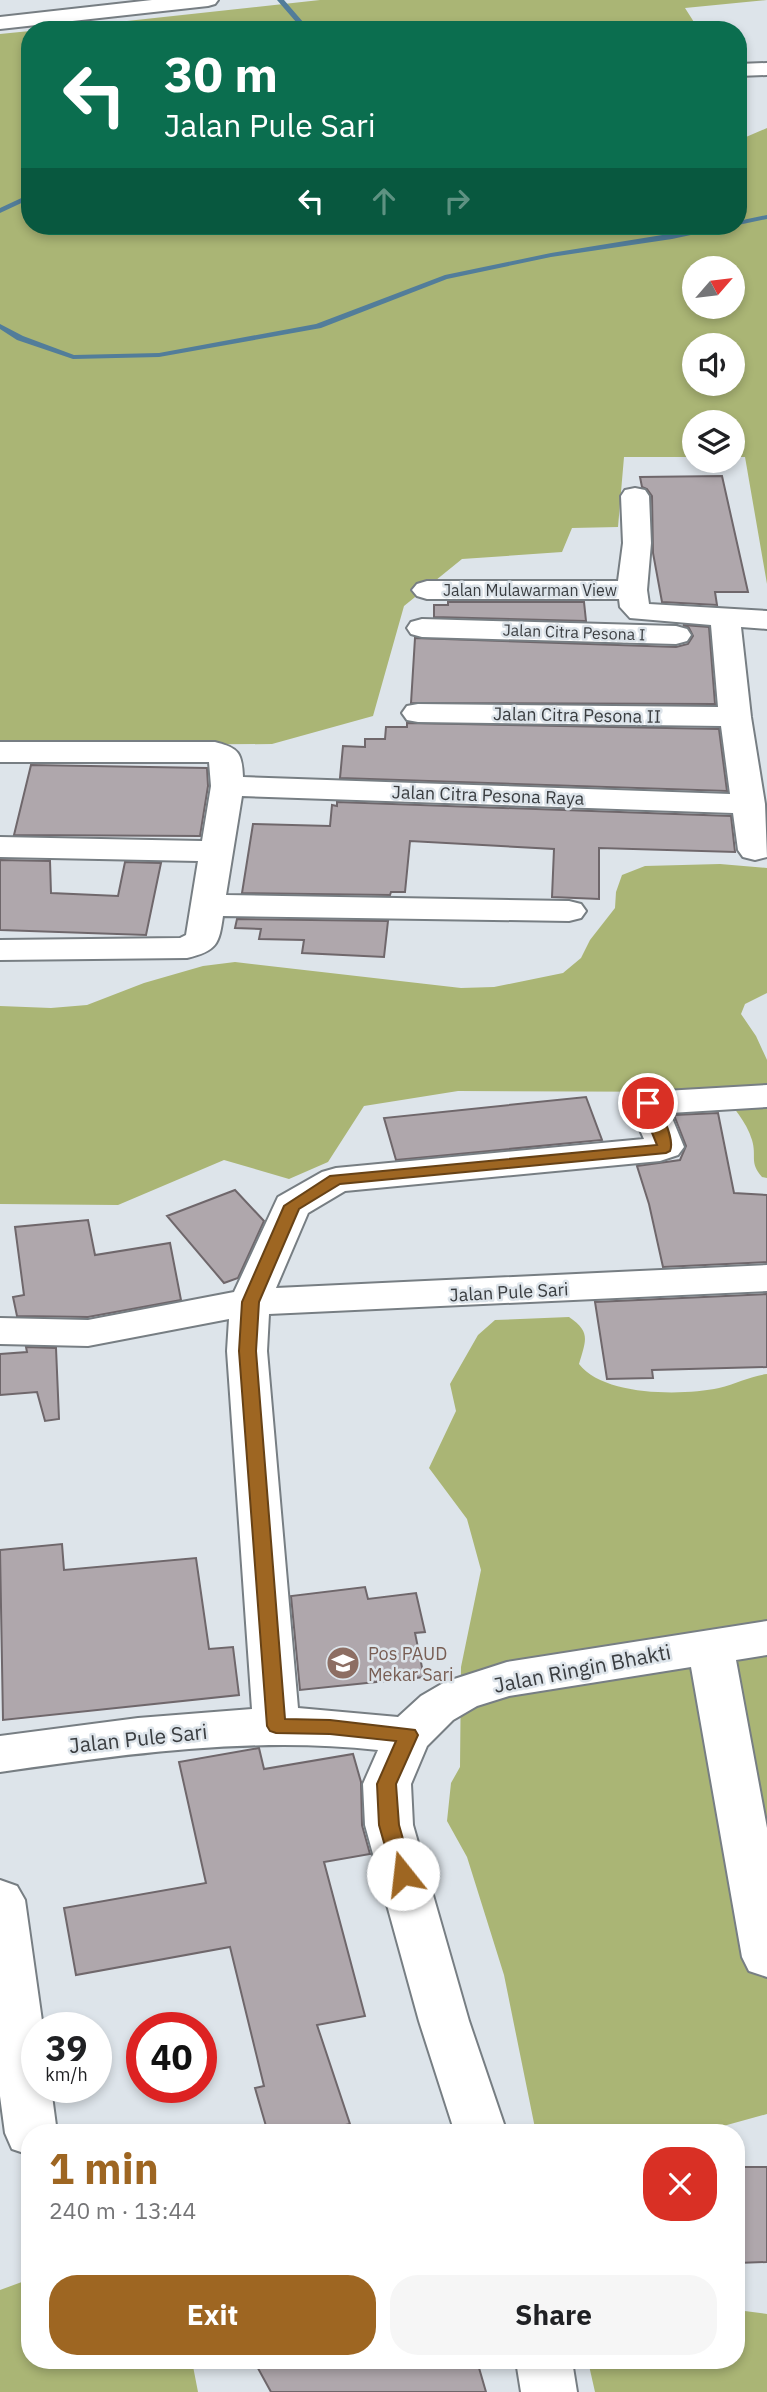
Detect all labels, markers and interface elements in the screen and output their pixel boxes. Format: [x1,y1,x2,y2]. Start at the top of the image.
text: 30 m [164,42,278,105]
icon: left [49,49,140,140]
text: Jalan Pule Sari [164,104,376,146]
icon: left [292,182,330,220]
icon: ahead [365,182,403,220]
icon: right [438,182,476,220]
north arrow [682,256,746,318]
map controls [682,256,745,473]
button: sound [682,333,745,396]
button: layers [682,410,745,473]
street label: Jalan Mulawarman View [443,580,617,600]
street label: Jalan Citra Pesona I [502,620,646,644]
street label: Jalan Citra Pesona II [493,702,661,728]
street label: Jalan Citra Pesona Raya [391,780,585,810]
pin [618,1073,678,1133]
icon: arrive [629,1084,667,1122]
street label: Jalan Pule Sari [449,1277,569,1307]
street label: Jalan Ringin Bhakti [491,1637,673,1699]
place label: Pos PAUD Mekar Sari [368,1642,454,1686]
school or university icon: Pos PAUD Mekar Sari [324,1644,362,1682]
street label: Jalan Pule Sari [67,1717,209,1759]
position arrow [366,1837,440,1911]
speed limit sign: 40 [126,2012,217,2103]
text: 39 [45,2025,88,2071]
text: km/h [45,2063,88,2086]
text: 1 min [49,2141,159,2196]
button: close [643,2147,717,2221]
text: 240 m · 13:44 [49,2195,196,2225]
button: Exit [49,2275,376,2355]
button: Share [390,2275,717,2355]

